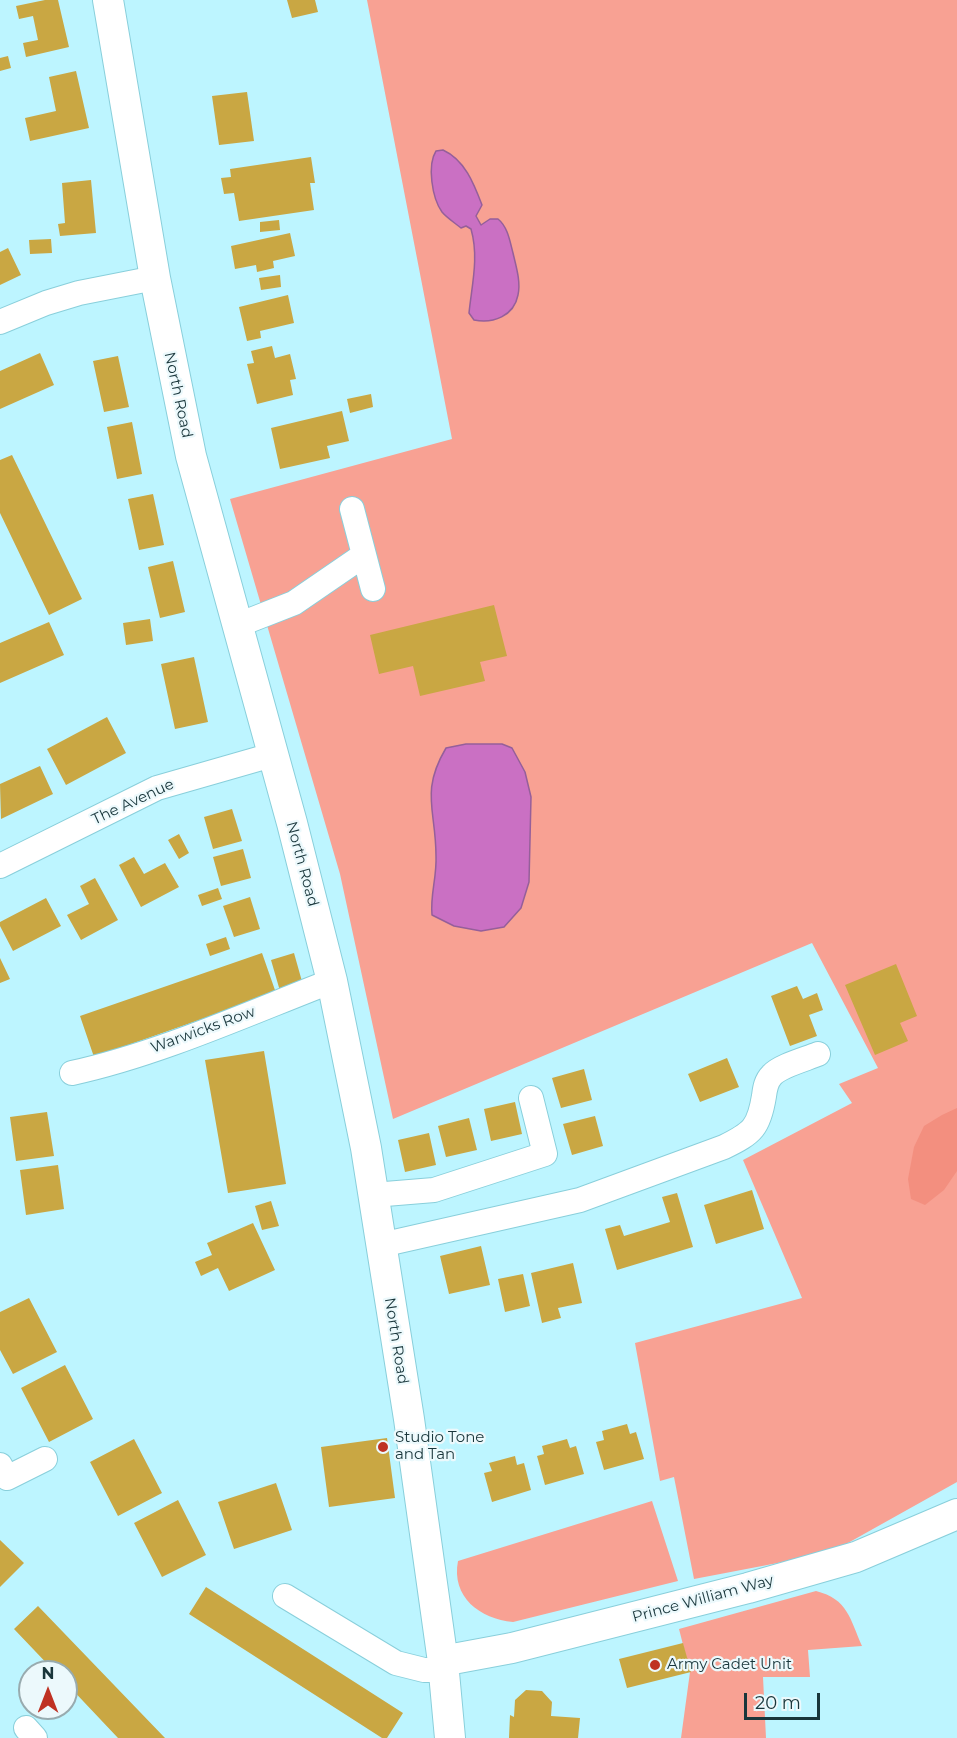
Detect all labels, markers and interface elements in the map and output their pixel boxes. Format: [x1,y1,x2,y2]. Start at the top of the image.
street label: North Road [160,350,196,440]
street label: The Avenue [89,775,177,829]
street label: North Road [282,820,322,908]
street label: Warwicks Row [148,1003,258,1057]
street label: North Road [380,1297,412,1385]
place label: Studio Tone and Tan [395,1429,484,1464]
marker: Studio Tone and Tan [376,1440,390,1454]
street label: Prince William Way [630,1571,776,1627]
place label: Army Cadet Unit [667,1656,792,1674]
marker: Army Cadet Unit [648,1658,662,1672]
north arrow [18,1660,78,1720]
text: N [42,1664,54,1683]
scale bar [747,1681,824,1719]
text: 20 m [755,1692,801,1714]

